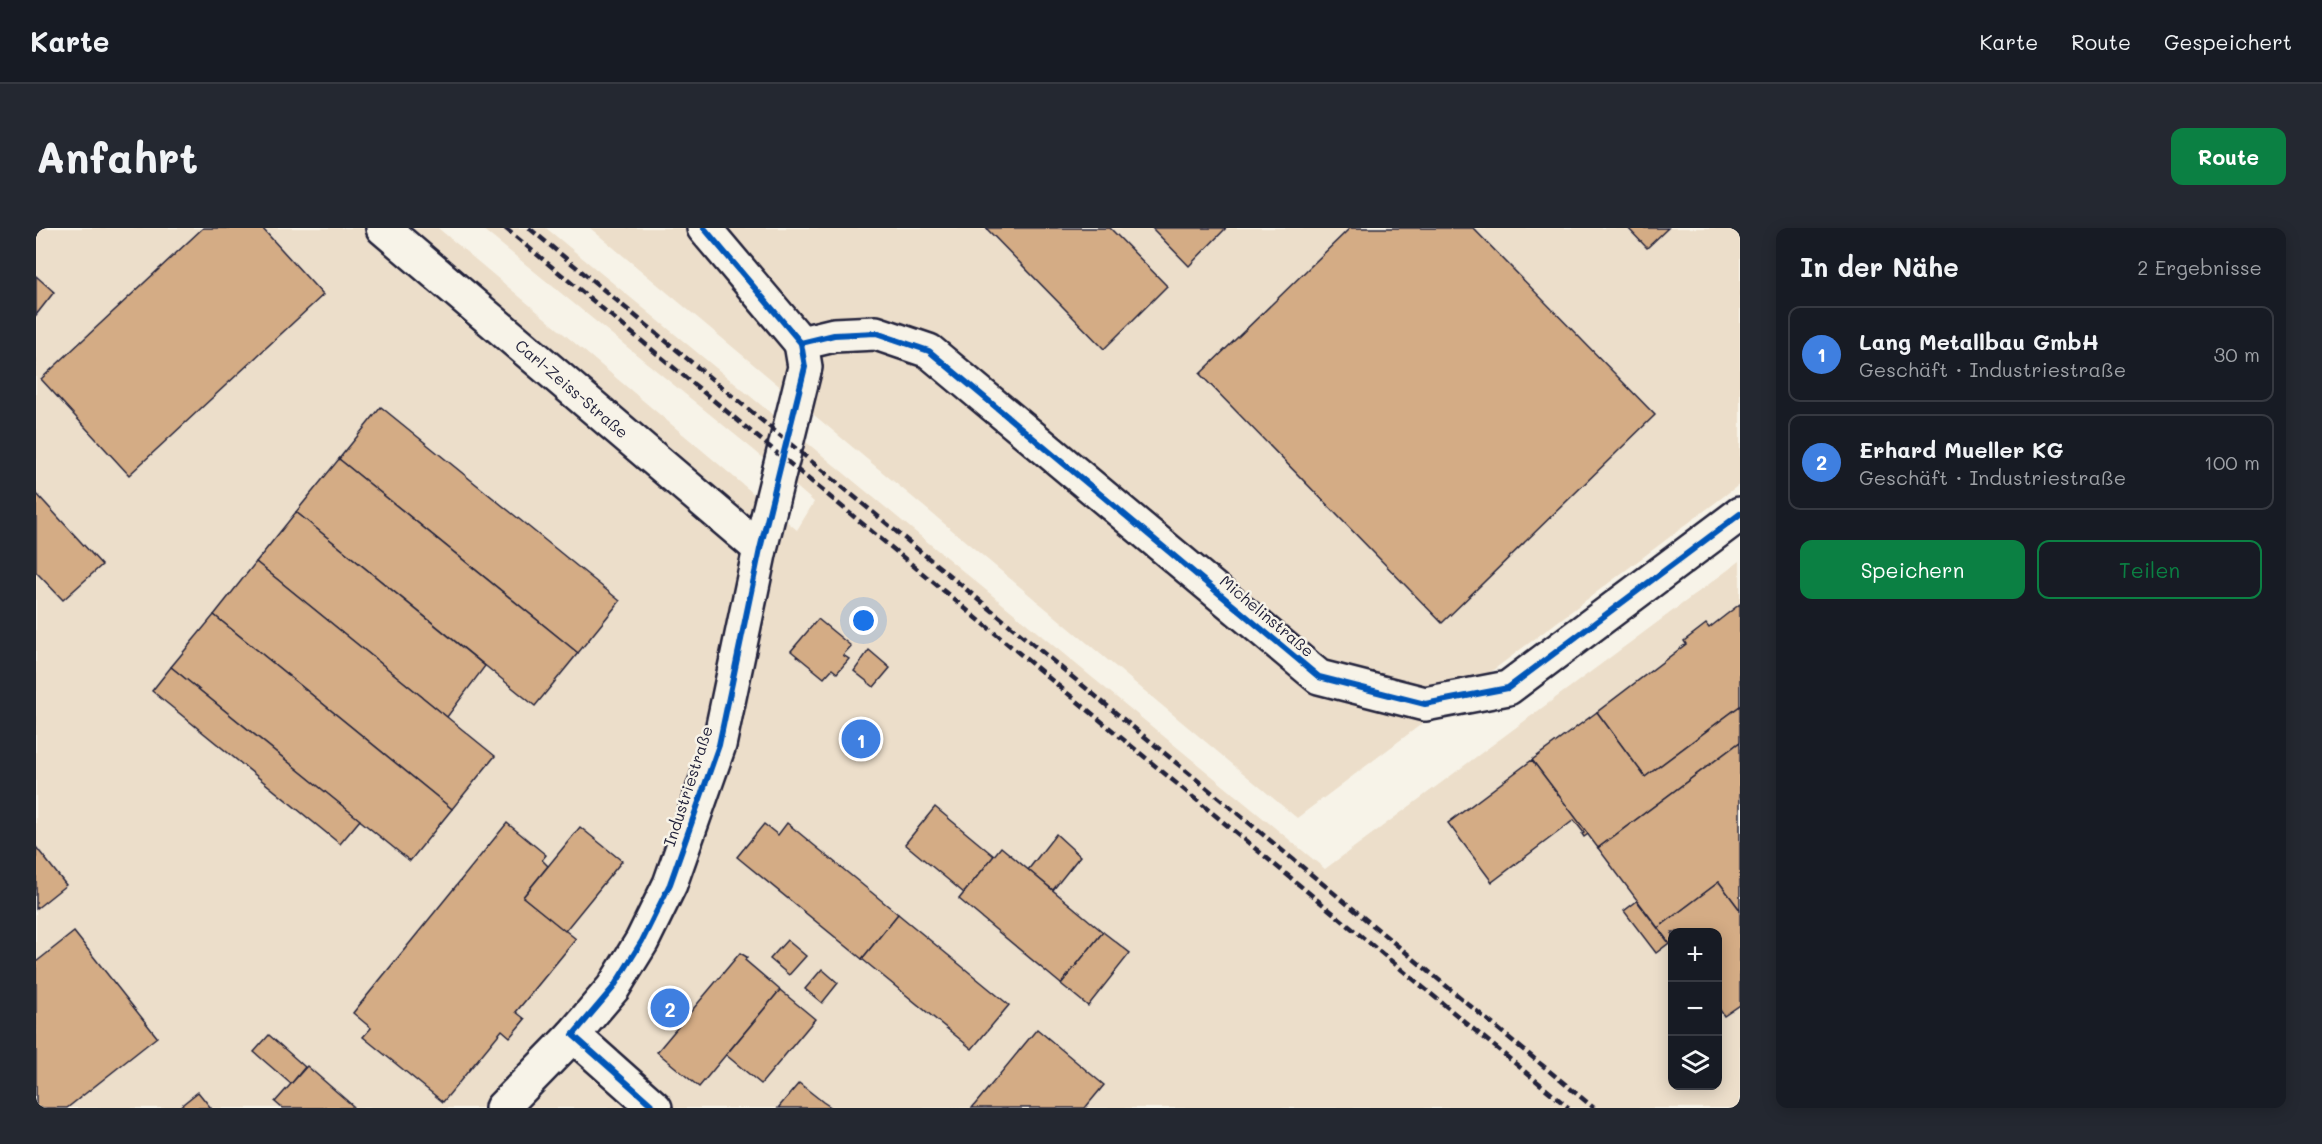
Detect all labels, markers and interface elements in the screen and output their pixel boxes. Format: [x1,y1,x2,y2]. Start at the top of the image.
text: Karte [30,23,109,59]
text: Karte [1980,28,2038,55]
text: Route [2071,28,2131,55]
text: Gespeichert [2164,28,2292,55]
button: Route [2171,128,2286,185]
text: Anfahrt [36,129,198,184]
text: In der Nähe [1800,250,1959,284]
text: 2 Ergebnisse [2137,254,2262,280]
text: Lang Metallbau GmbH [1859,327,2099,356]
street label: Carl-Zeiss-Straße [511,334,633,443]
text: 1 [1817,341,1826,367]
text: 30 m [2214,341,2260,367]
text: Geschäft · Industriestraße [1859,356,2126,382]
text: Erhard Mueller KG [1859,435,2063,464]
text: 2 [1816,449,1827,475]
text: 100 m [2204,449,2260,475]
text: Geschäft · Industriestraße [1859,464,2126,490]
button: Speichern [1800,540,2025,599]
button: Teilen [2037,540,2262,599]
street label: Michelinstraße [1216,570,1319,661]
your location [849,606,878,635]
pin: 1 [842,716,880,762]
street label: Industriestraße [658,723,717,849]
map controls [1668,928,1722,1090]
button: + [1668,928,1722,982]
button: − [1668,982,1722,1036]
pin: 2 [650,986,690,1030]
button: layers [1668,1036,1722,1090]

